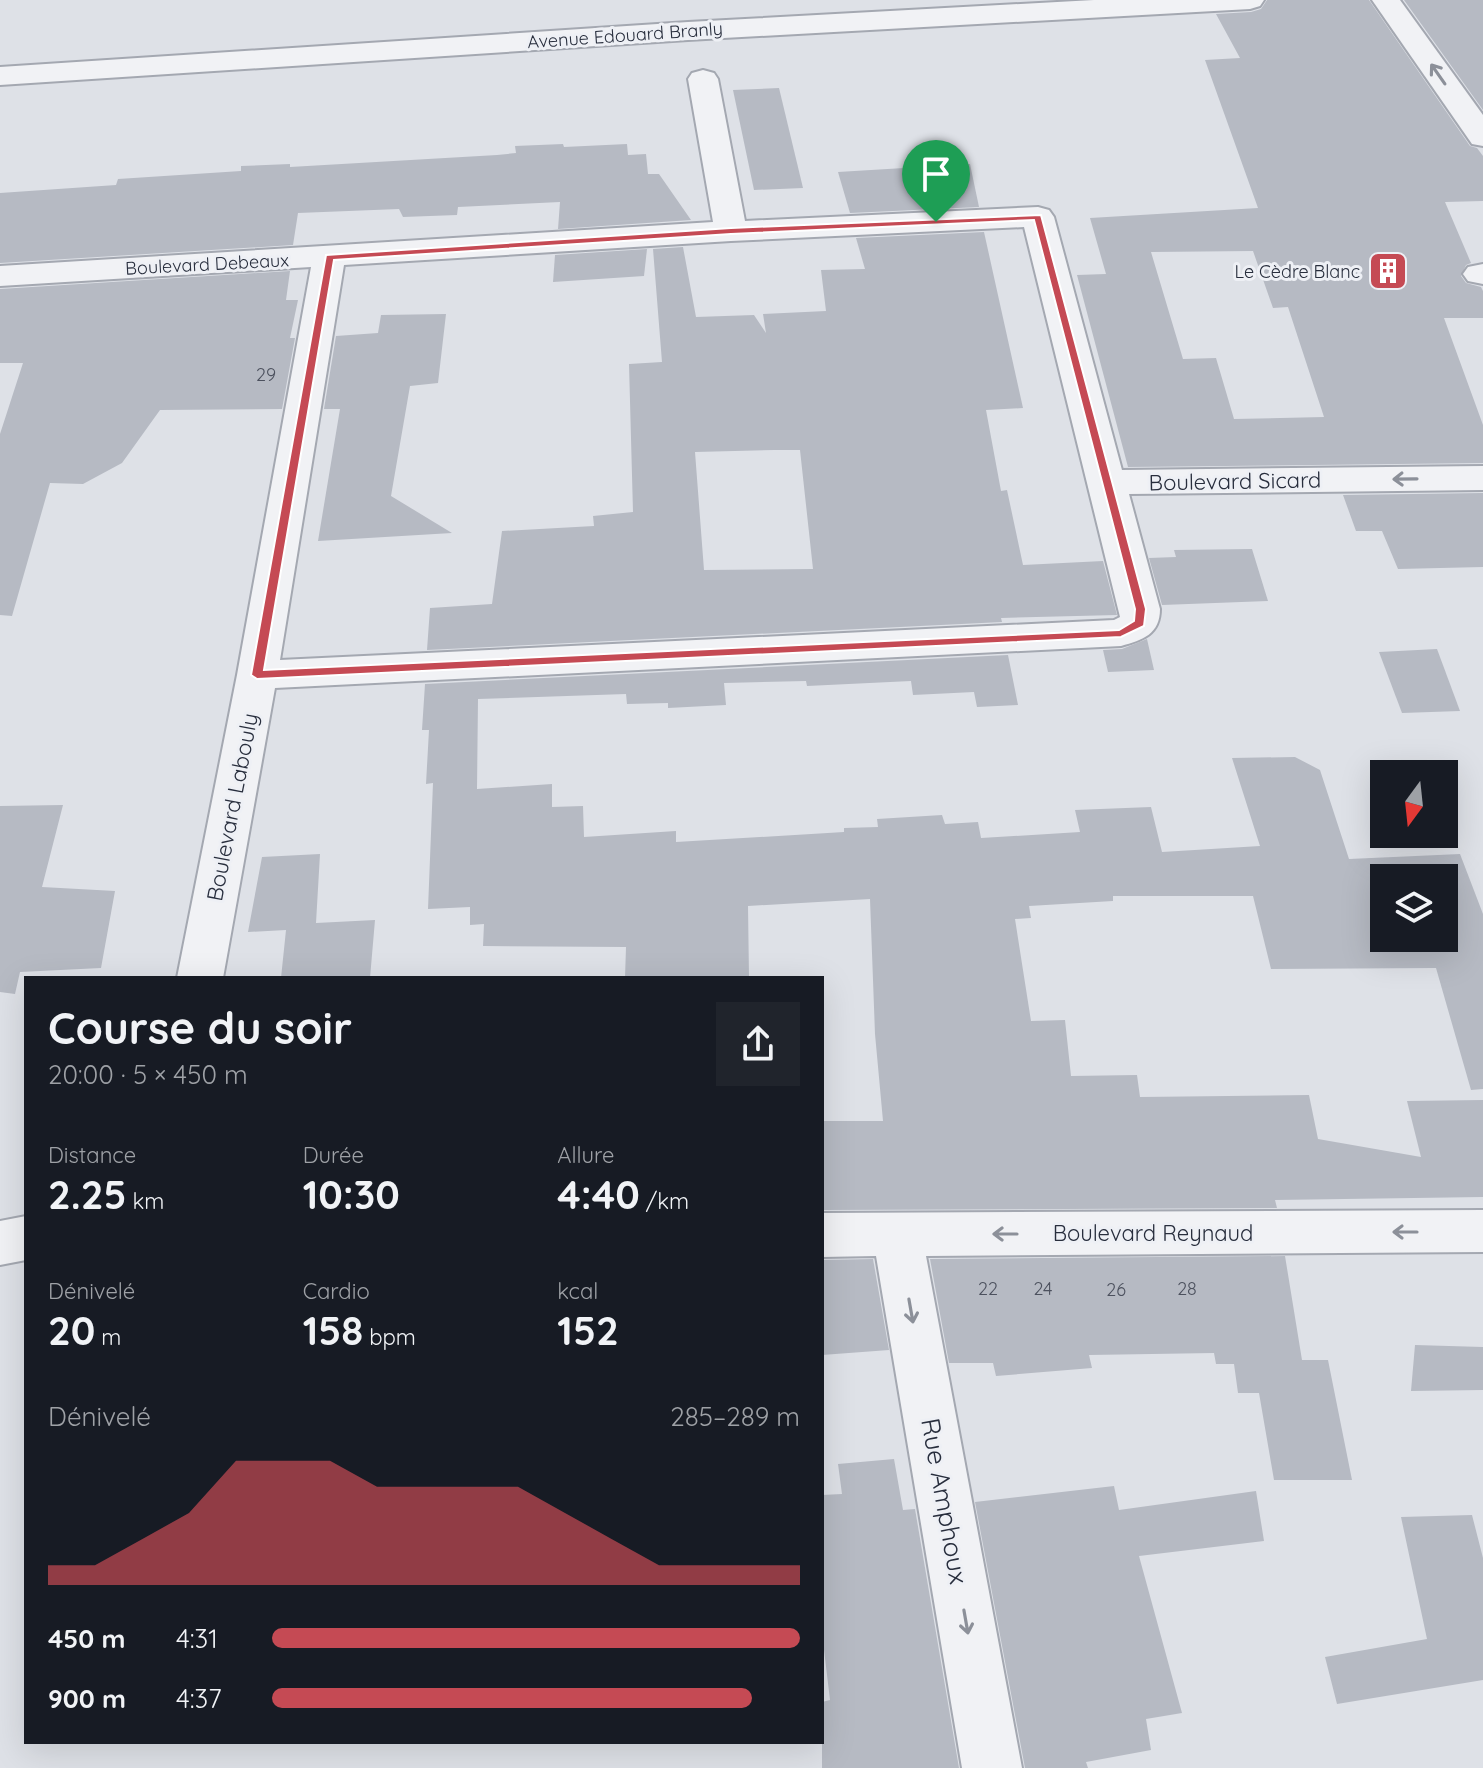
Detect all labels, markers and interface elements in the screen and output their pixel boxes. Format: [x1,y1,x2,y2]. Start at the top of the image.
street label: Avenue Edouard Branly [527,17,723,53]
one-way arrow [1430,63,1446,85]
pin [902,140,970,222]
icon: arrive [914,152,958,196]
street label: Boulevard Debeaux [125,248,290,280]
building icon: Le Cèdre Blanc [1367,250,1409,292]
place label: Le Cèdre Blanc [1234,260,1360,283]
house number: 29 [256,363,276,386]
street label: Boulevard Sicard [1148,465,1322,497]
one-way arrow [1392,471,1419,487]
street label: Boulevard Labouly [200,711,264,903]
north arrow [1370,760,1458,848]
map controls [1370,760,1458,952]
button: layers [1370,864,1458,952]
text: Course du soir [48,1000,352,1055]
button: share [716,1002,800,1086]
text: 20:00 · 5 × 450 m [48,1058,248,1091]
text: Distance [48,1141,136,1169]
text: Durée [303,1141,364,1169]
text: Allure [557,1141,615,1169]
text: 2.25 [48,1169,127,1219]
text: 10:30 [303,1169,400,1219]
text: 4:40 [557,1169,640,1219]
text: km [127,1187,164,1215]
text: /km [640,1187,689,1215]
street label: Boulevard Reynaud [1053,1219,1253,1247]
one-way arrow [1392,1224,1419,1239]
one-way arrow [992,1226,1019,1242]
text: Dénivelé [48,1277,135,1305]
text: Cardio [303,1277,370,1305]
text: kcal [557,1277,598,1305]
house number: 22 [978,1277,998,1300]
house number: 24 [1033,1277,1053,1300]
house number: 28 [1177,1277,1197,1300]
house number: 26 [1106,1278,1126,1301]
one-way arrow [904,1298,919,1324]
text: 20 [48,1305,95,1355]
text: 158 [303,1305,363,1355]
text: 152 [557,1305,619,1355]
text: m [95,1323,121,1351]
text: bpm [363,1323,416,1351]
text: Dénivelé [48,1400,151,1433]
text: 285–289 m [670,1400,800,1433]
street label: Rue Amphoux [914,1415,976,1587]
one-way arrow [960,1609,975,1635]
text: 450 m [48,1622,125,1655]
text: 4:31 [176,1622,218,1655]
text: 900 m [48,1682,126,1715]
text: 4:37 [176,1682,222,1715]

